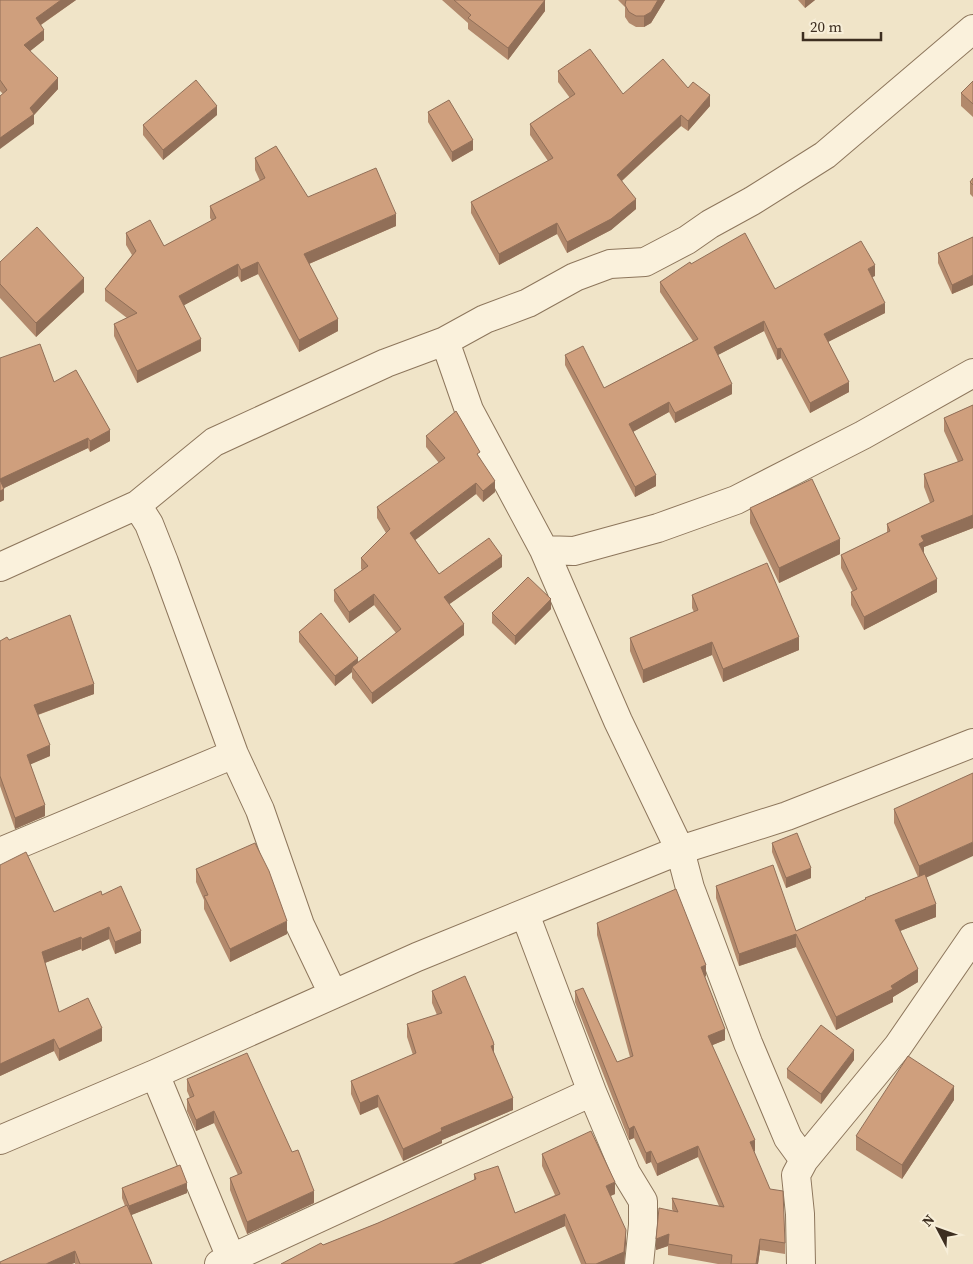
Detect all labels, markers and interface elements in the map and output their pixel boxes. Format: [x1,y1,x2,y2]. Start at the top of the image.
scale bar [803,10,880,42]
text: 20 m [810,16,842,37]
north arrow [913,1204,963,1254]
text: N [917,1210,939,1231]

